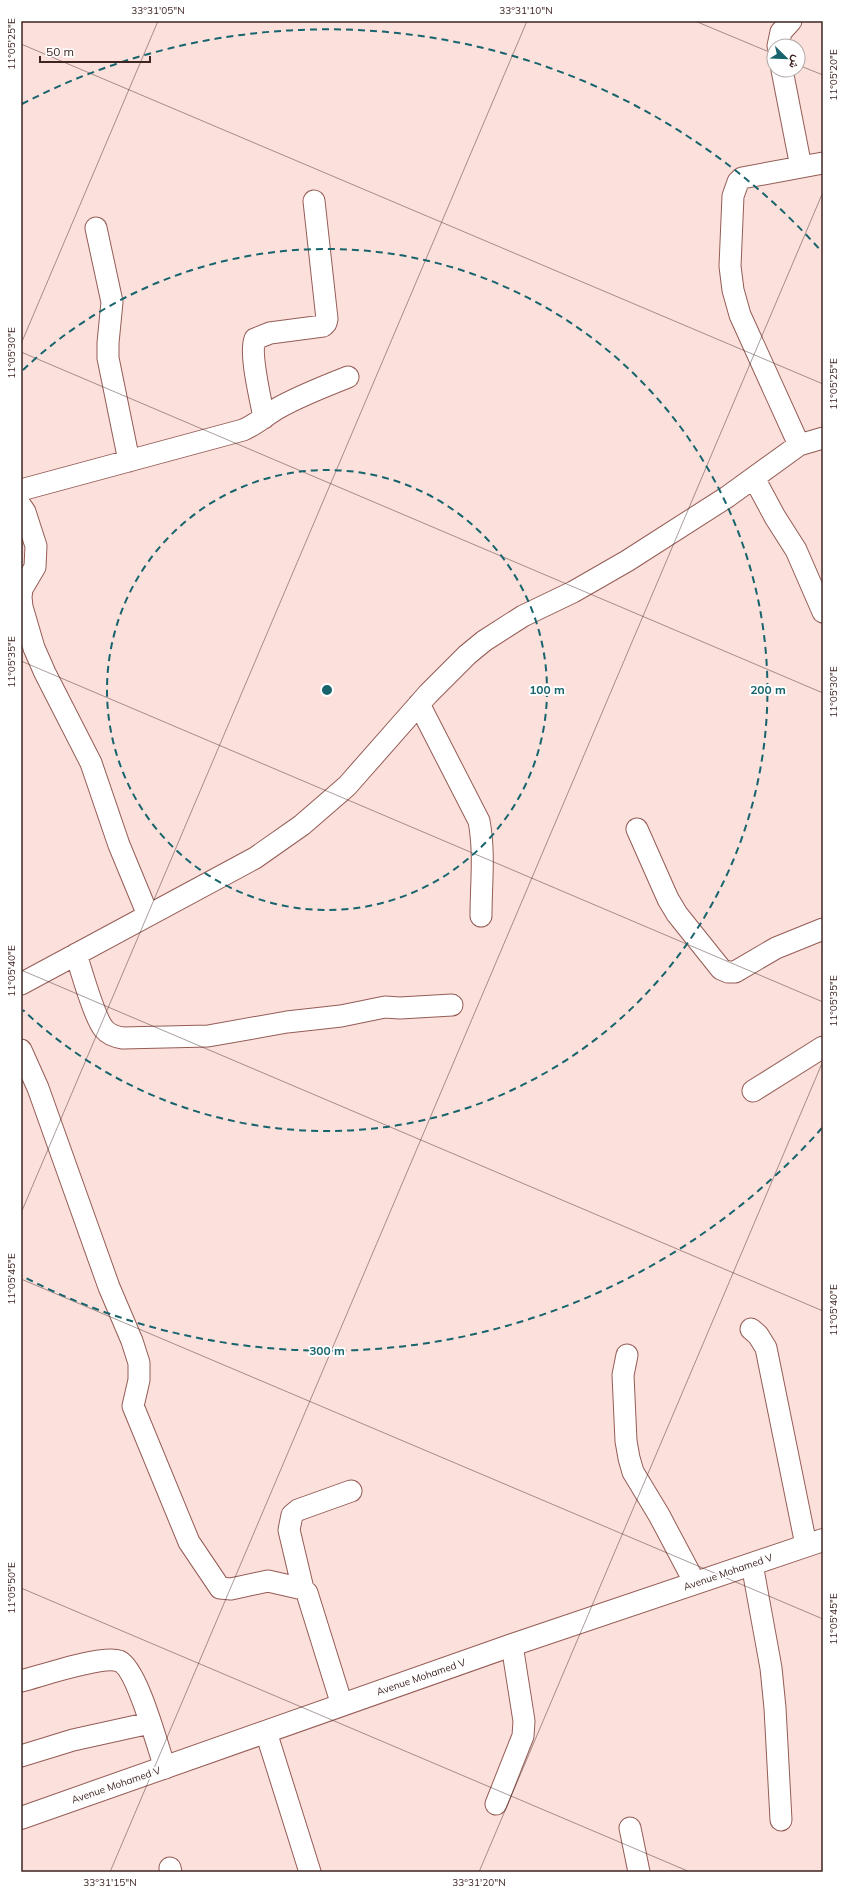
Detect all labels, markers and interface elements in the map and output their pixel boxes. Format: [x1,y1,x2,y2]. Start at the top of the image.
text: 33°31'05"N [131,4,185,17]
text: 33°31'10"N [499,4,553,17]
text: 11°05'25"E [5,18,18,70]
scale bar [40,38,150,64]
north arrow [766,38,806,78]
text: 50 m [46,44,74,59]
text: 11°05'20"E [827,49,840,101]
text: ش [786,53,804,71]
text: 11°05'30"E [5,327,18,379]
text: 11°05'25"E [827,358,840,410]
text: 11°05'35"E [5,636,18,688]
text: 11°05'30"E [827,666,840,718]
text: 100 m [529,682,565,697]
text: 200 m [750,682,786,697]
centre of rings [320,683,334,697]
text: 11°05'40"E [5,945,18,997]
text: 11°05'35"E [827,975,840,1027]
text: 11°05'45"E [5,1253,18,1305]
text: 11°05'40"E [827,1284,840,1336]
text: 300 m [309,1343,345,1358]
street label: Avenue Mohamed V [682,1551,774,1593]
text: 11°05'50"E [5,1562,18,1614]
text: 11°05'45"E [827,1593,840,1645]
street label: Avenue Mohamed V [375,1656,467,1698]
street label: Avenue Mohamed V [70,1764,162,1806]
text: 33°31'15"N [83,1876,137,1889]
text: 33°31'20"N [452,1876,506,1889]

